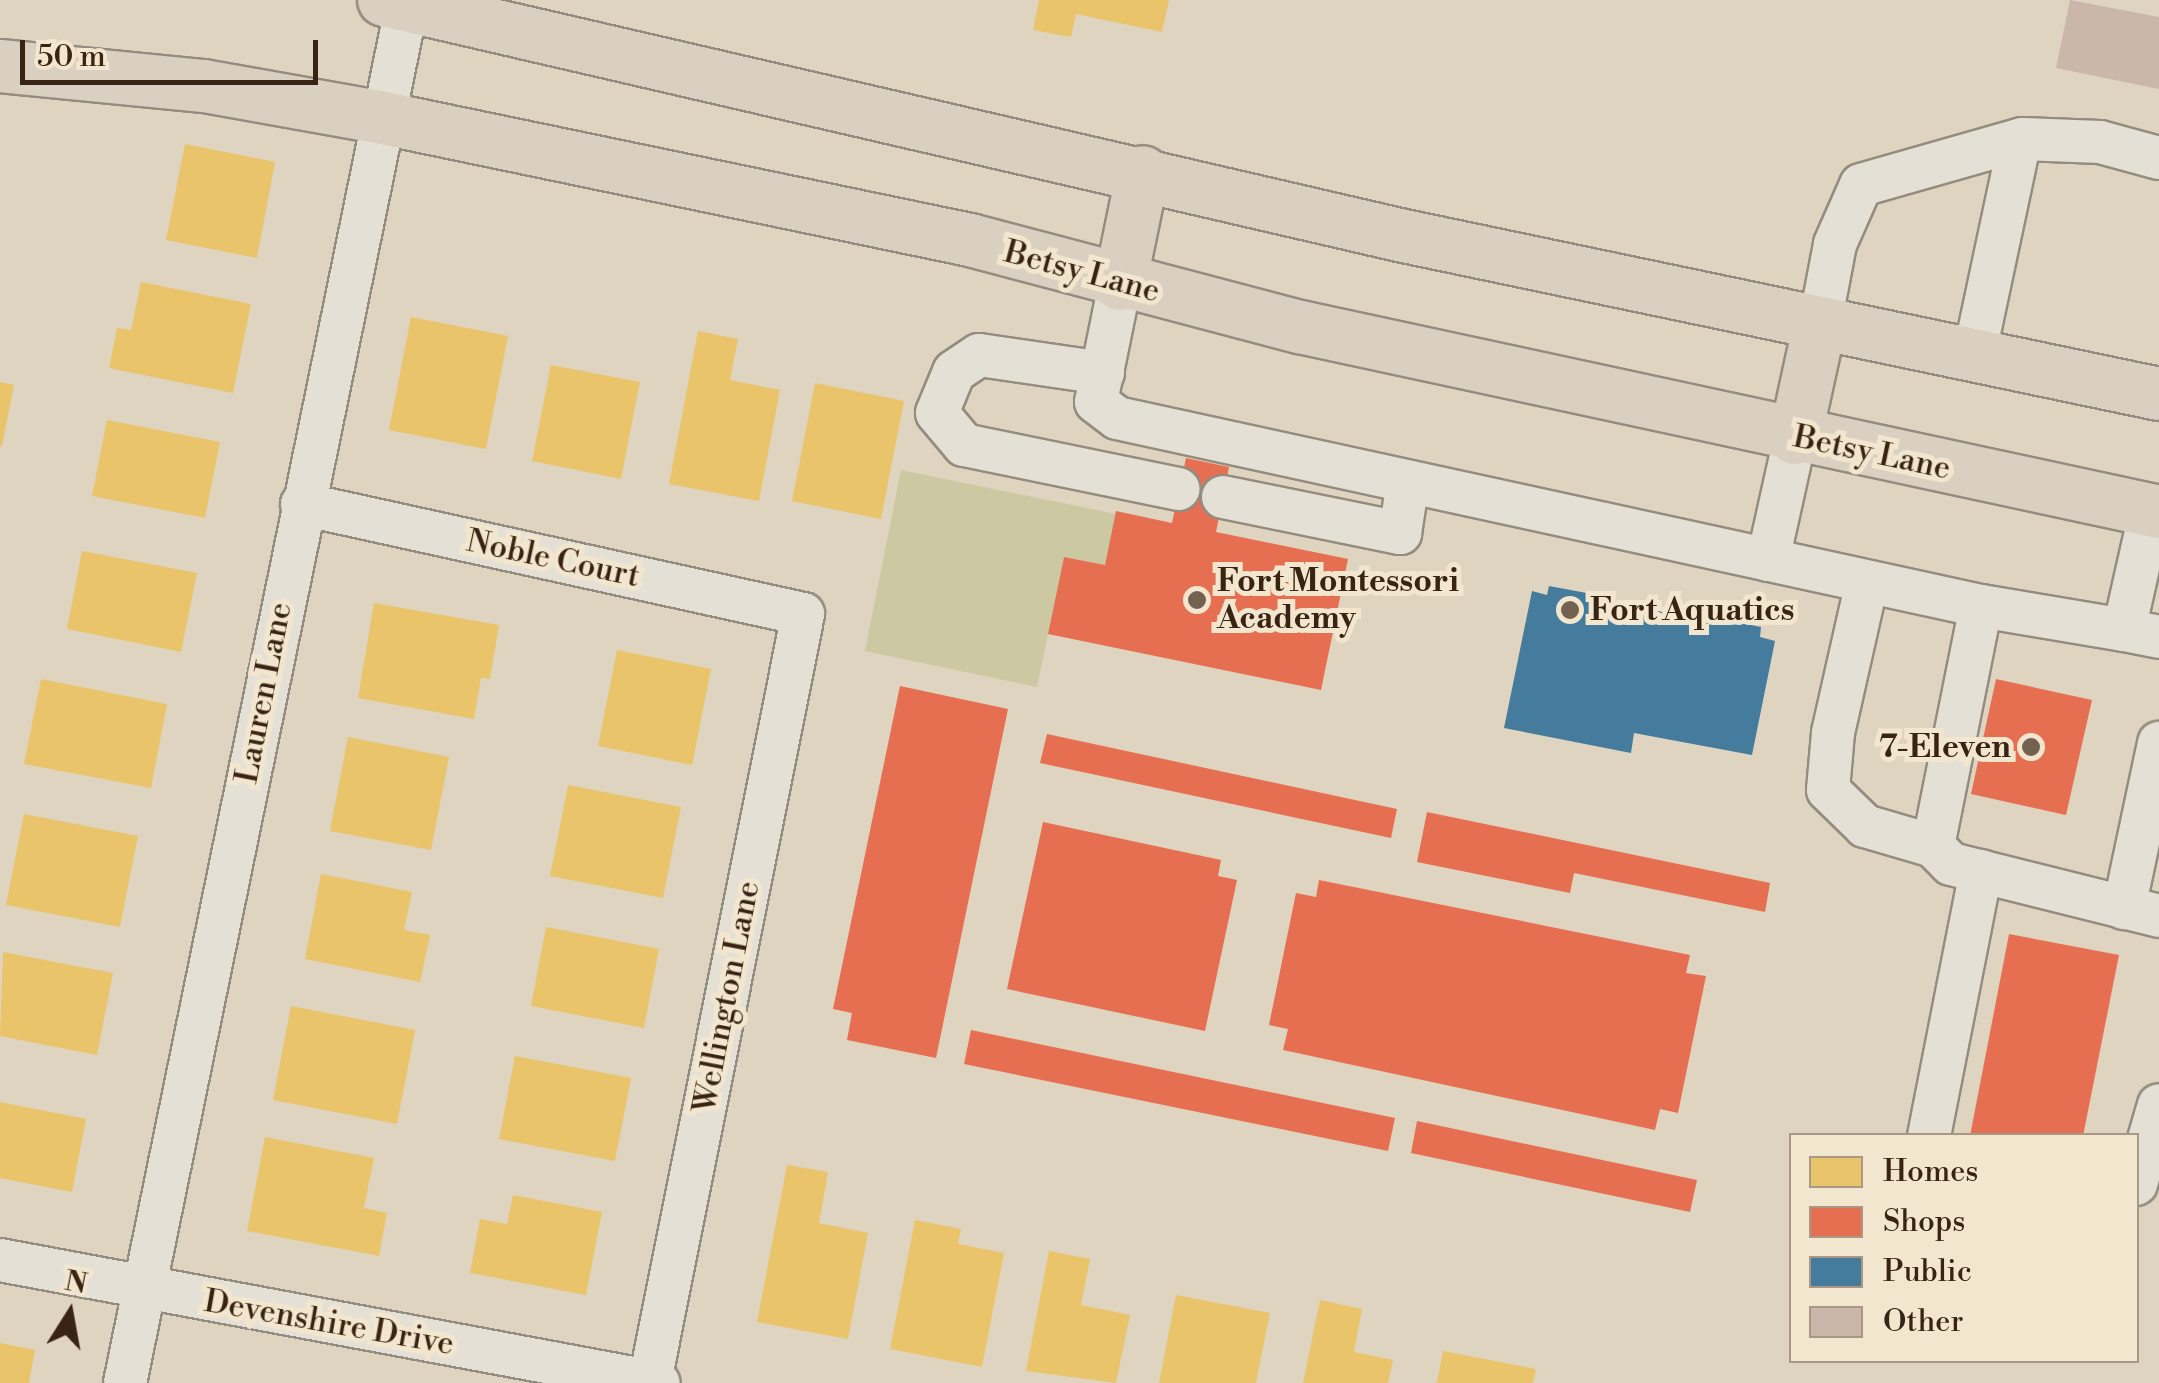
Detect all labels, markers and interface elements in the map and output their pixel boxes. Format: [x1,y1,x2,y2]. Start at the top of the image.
scale bar [25,20,322,82]
text: 50 m [37,38,106,76]
street label: Betsy Lane [1000,233,1164,311]
street label: Betsy Lane [1790,418,1954,488]
street label: Noble Court [463,522,643,596]
place label: Fort Montessori Academy [1217,563,1459,638]
marker: Fort Montessori Academy [1186,589,1208,611]
place label: Fort Aquatics [1590,591,1794,629]
street label: Lauren Lane [228,599,300,787]
marker: Fort Aquatics [1559,599,1581,621]
place label: 7-Eleven [1879,728,2011,766]
marker: 7-Eleven [2020,736,2042,758]
street label: Wellington Lane [686,878,768,1116]
legend [1789,1133,2139,1363]
text: Homes [1883,1153,1978,1191]
text: Shops [1883,1203,1965,1241]
text: Public [1883,1253,1972,1291]
north arrow [20,1263,120,1363]
text: N [62,1264,90,1302]
street label: Devenshire Drive [201,1282,457,1364]
text: Other [1883,1303,1963,1341]

